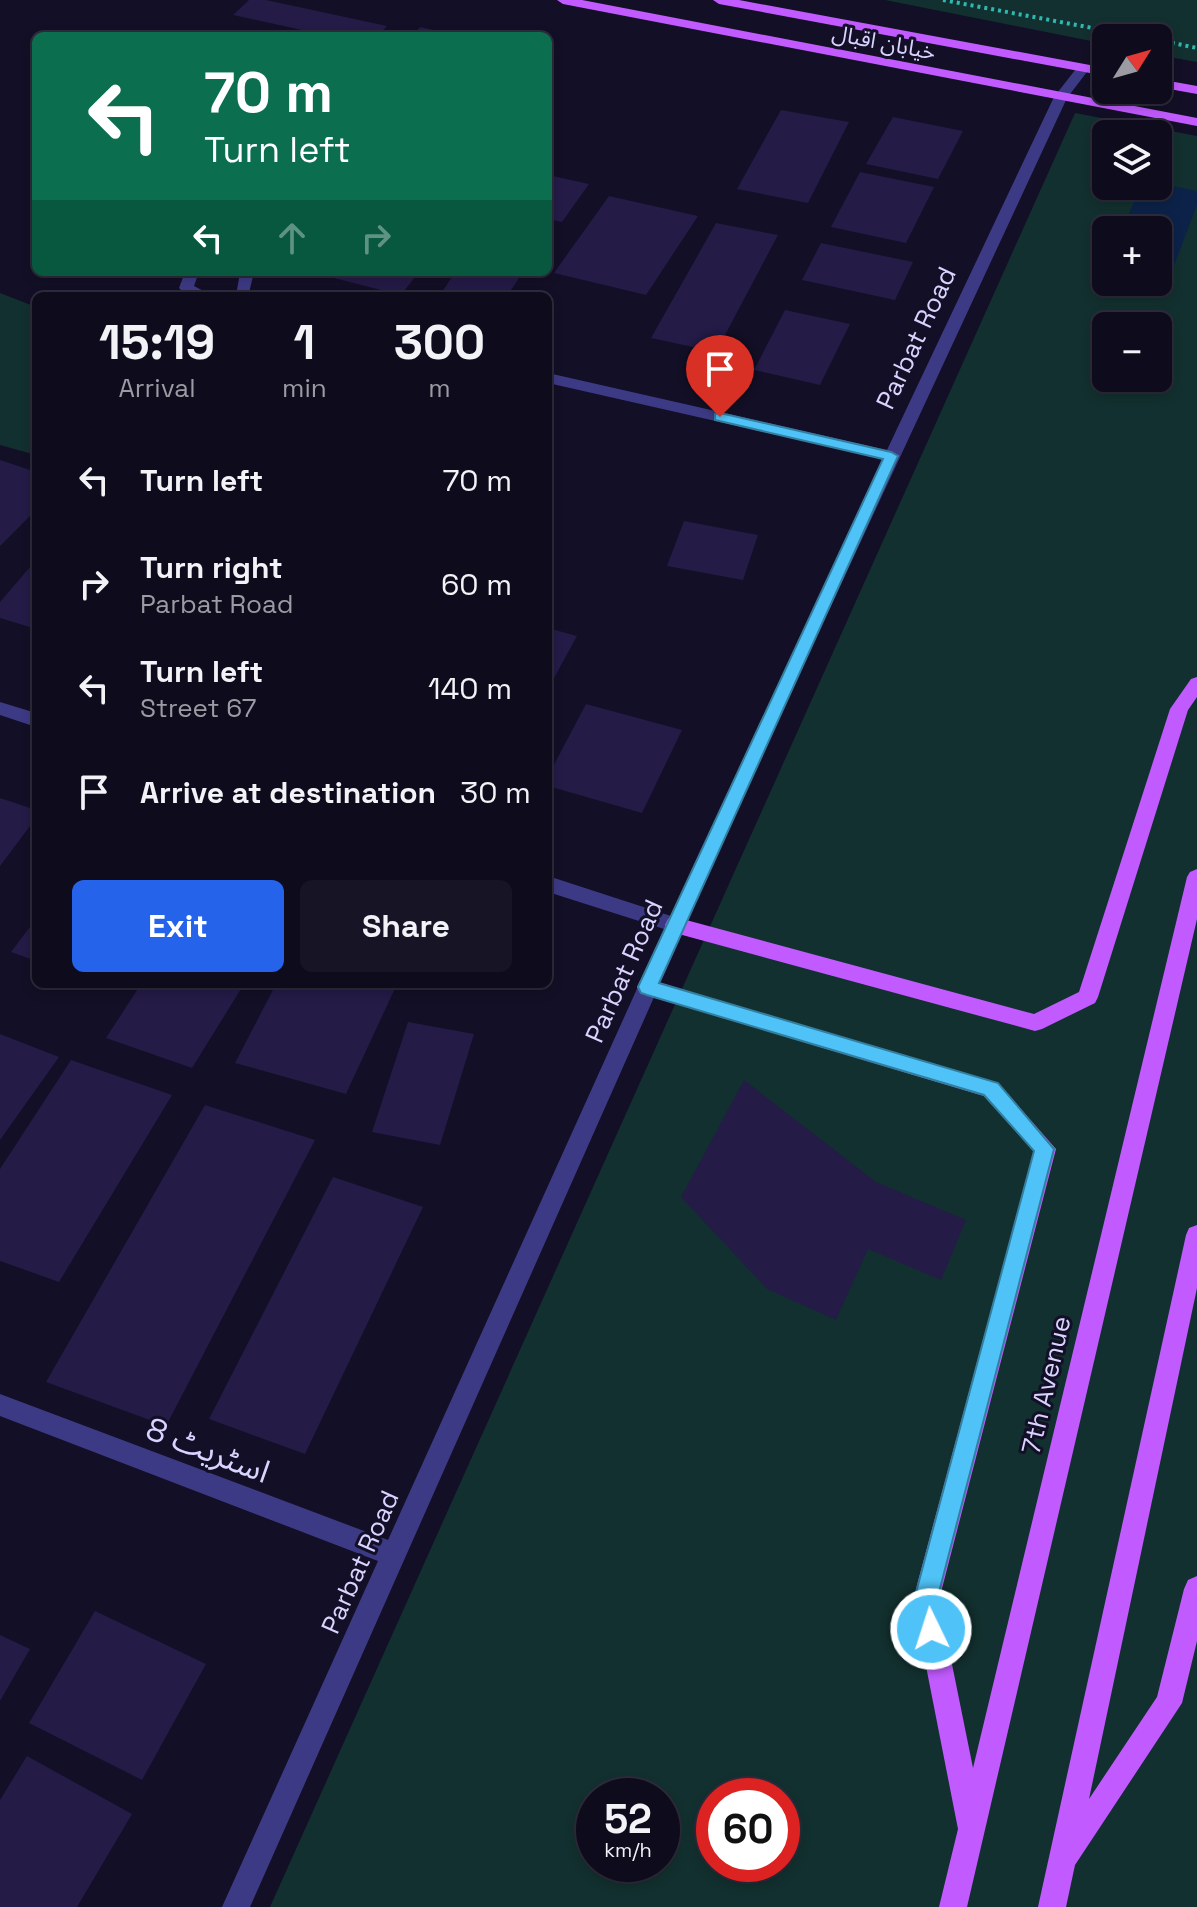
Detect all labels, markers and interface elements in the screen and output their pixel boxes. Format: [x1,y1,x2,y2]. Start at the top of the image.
street label: خیابان اقبال [830,18,938,66]
north arrow [1092,24,1172,104]
map controls [1092,24,1172,392]
text: 70 m [204,57,333,128]
icon: left [72,64,176,168]
button: layers [1092,120,1172,200]
text: Turn left [204,127,351,173]
icon: left [186,216,230,260]
icon: ahead [270,216,314,260]
icon: right [354,216,398,260]
button: + [1092,216,1172,296]
street label: Parbat Road [868,261,964,415]
text: 15:19 [99,312,215,373]
text: 1 [294,312,315,373]
text: 300 [394,312,485,373]
button: − [1092,312,1172,392]
pin [686,335,754,417]
icon: arrive [698,347,742,391]
text: Arrival [118,371,196,405]
text: min [282,371,327,405]
text: m [428,371,451,405]
icon: left [72,458,116,502]
text: Turn left [140,461,263,500]
text: 70 m [443,461,512,500]
text: Turn right [140,548,283,587]
icon: right [72,562,116,606]
text: 60 m [441,565,512,604]
text: Parbat Road [140,587,293,621]
text: Turn left [140,652,263,691]
icon: left [72,666,116,710]
text: 140 m [428,669,512,708]
text: Street 67 [140,691,256,725]
icon: arrive [72,770,116,814]
text: Arrive at destination [140,773,436,812]
text: 30 m [460,773,531,812]
button: Exit [72,880,284,972]
button: Share [300,880,512,972]
street label: Parbat Road [577,894,671,1048]
street label: 7th Avenue [1014,1313,1078,1457]
street label: اسٹریٹ 8 [141,1408,275,1492]
street label: Parbat Road [313,1485,407,1639]
position arrow [889,1587,973,1671]
speed limit sign: 60 [696,1778,800,1882]
text: 52 [604,1794,652,1845]
text: km/h [604,1837,652,1863]

